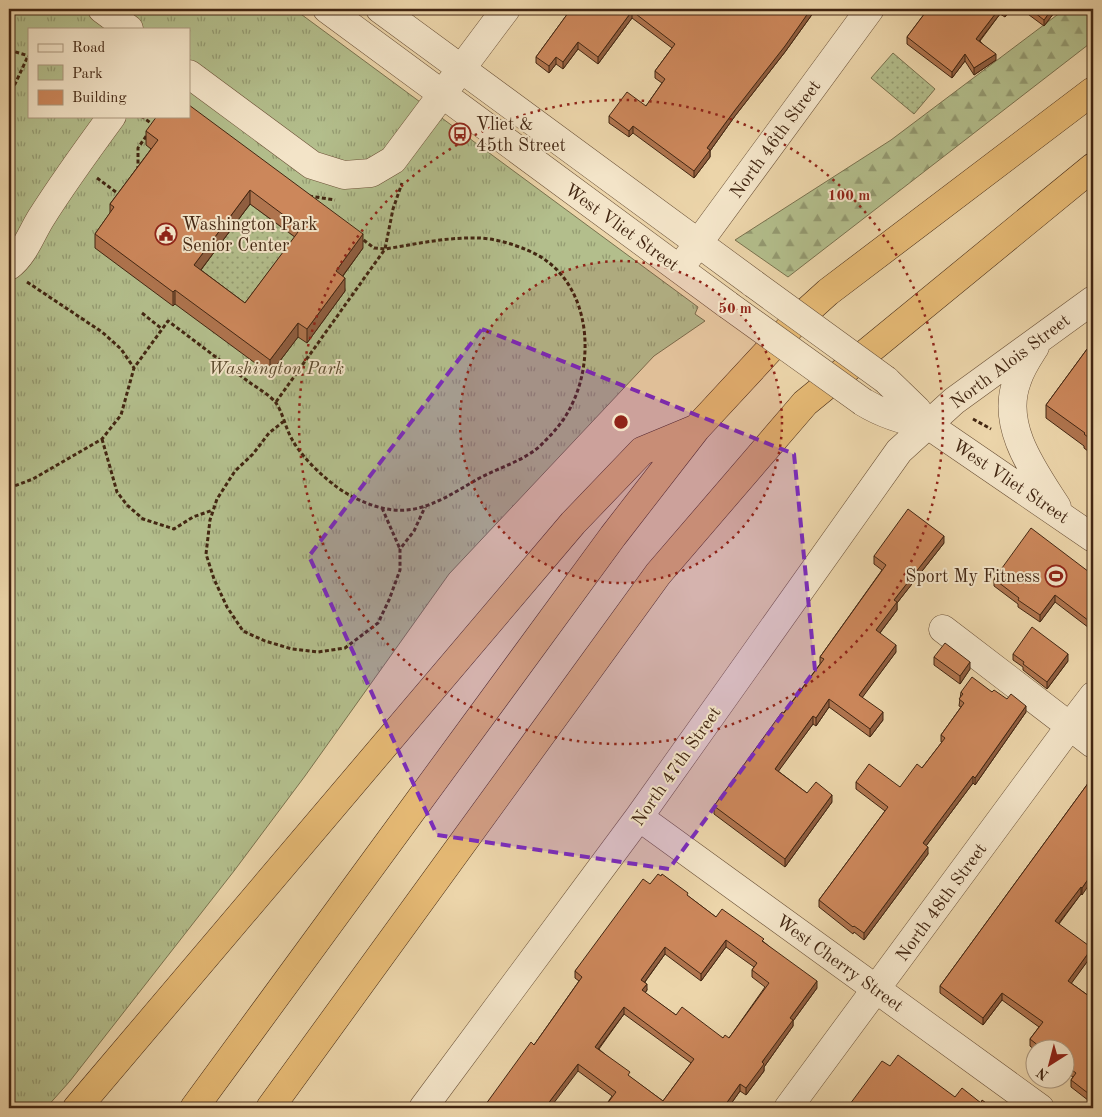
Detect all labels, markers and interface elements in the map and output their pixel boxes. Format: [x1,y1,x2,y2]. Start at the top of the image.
legend [28,28,190,118]
text: Road [72,41,106,56]
text: Park [72,67,103,82]
street label: North 46th Street [727,77,825,202]
text: Building [72,91,127,106]
place label: Vliet & 45th Street [476,116,566,155]
bus stop icon: Vliet & 45th Street [448,122,472,146]
street label: West Vliet Street [561,181,682,275]
text: 100 m [828,189,870,204]
place label: Washington Park Senior Center [182,216,318,255]
public building icon: Washington Park Senior Center [154,222,178,246]
text: 50 m [718,302,752,317]
street label: North Alois Street [948,311,1074,412]
park label: Washington Park [208,360,344,378]
centre of rings [612,413,630,431]
street label: West Vliet Street [949,436,1072,527]
sports icon: Sport My Fitness [1044,564,1068,588]
place label: Sport My Fitness [905,568,1040,586]
street label: North 47th Street [629,704,725,829]
street label: North 48th Street [893,840,991,965]
street label: West Cherry Street [773,912,906,1016]
north arrow [1024,1040,1074,1090]
text: N [1034,1065,1051,1083]

